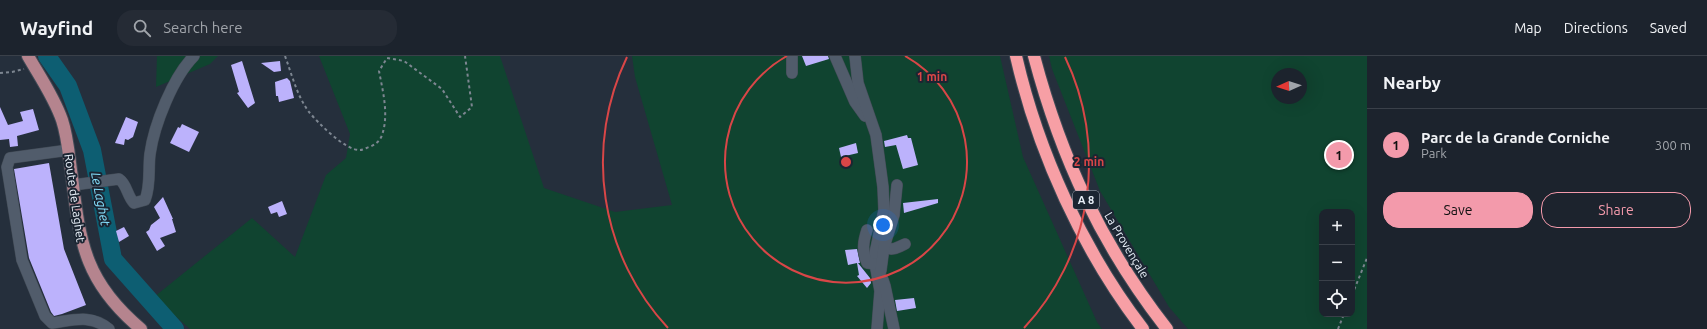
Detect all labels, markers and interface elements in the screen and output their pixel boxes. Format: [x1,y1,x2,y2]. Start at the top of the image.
search box [117,10,397,46]
text: Wayfind [20,17,93,39]
icon: search [131,17,153,39]
text: Search here [163,19,242,36]
text: Map [1514,20,1542,36]
text: Directions [1564,20,1628,36]
text: Saved [1650,20,1687,36]
north arrow [1271,68,1307,104]
text: 1 min [917,70,947,83]
text: Nearby [1383,73,1441,92]
text: Parc de la Grande Corniche [1421,129,1610,146]
text: 1 [1392,138,1400,152]
text: 300 m [1655,138,1691,152]
pin: 1 [1326,140,1352,170]
text: Park [1421,146,1447,160]
street label: Route de Laghet [62,153,88,243]
centre of rings [839,155,853,169]
text: 2 min [1074,155,1104,168]
water label: Le Laghet [89,171,113,228]
road number: A 8 [1073,191,1099,209]
button: Save [1383,192,1533,228]
button: Share [1541,192,1691,228]
map controls [1319,209,1355,317]
button: + [1319,209,1355,245]
street label: La Provençale [1102,210,1152,280]
your location [873,215,893,235]
button: − [1319,245,1355,281]
button: locate [1319,281,1355,317]

